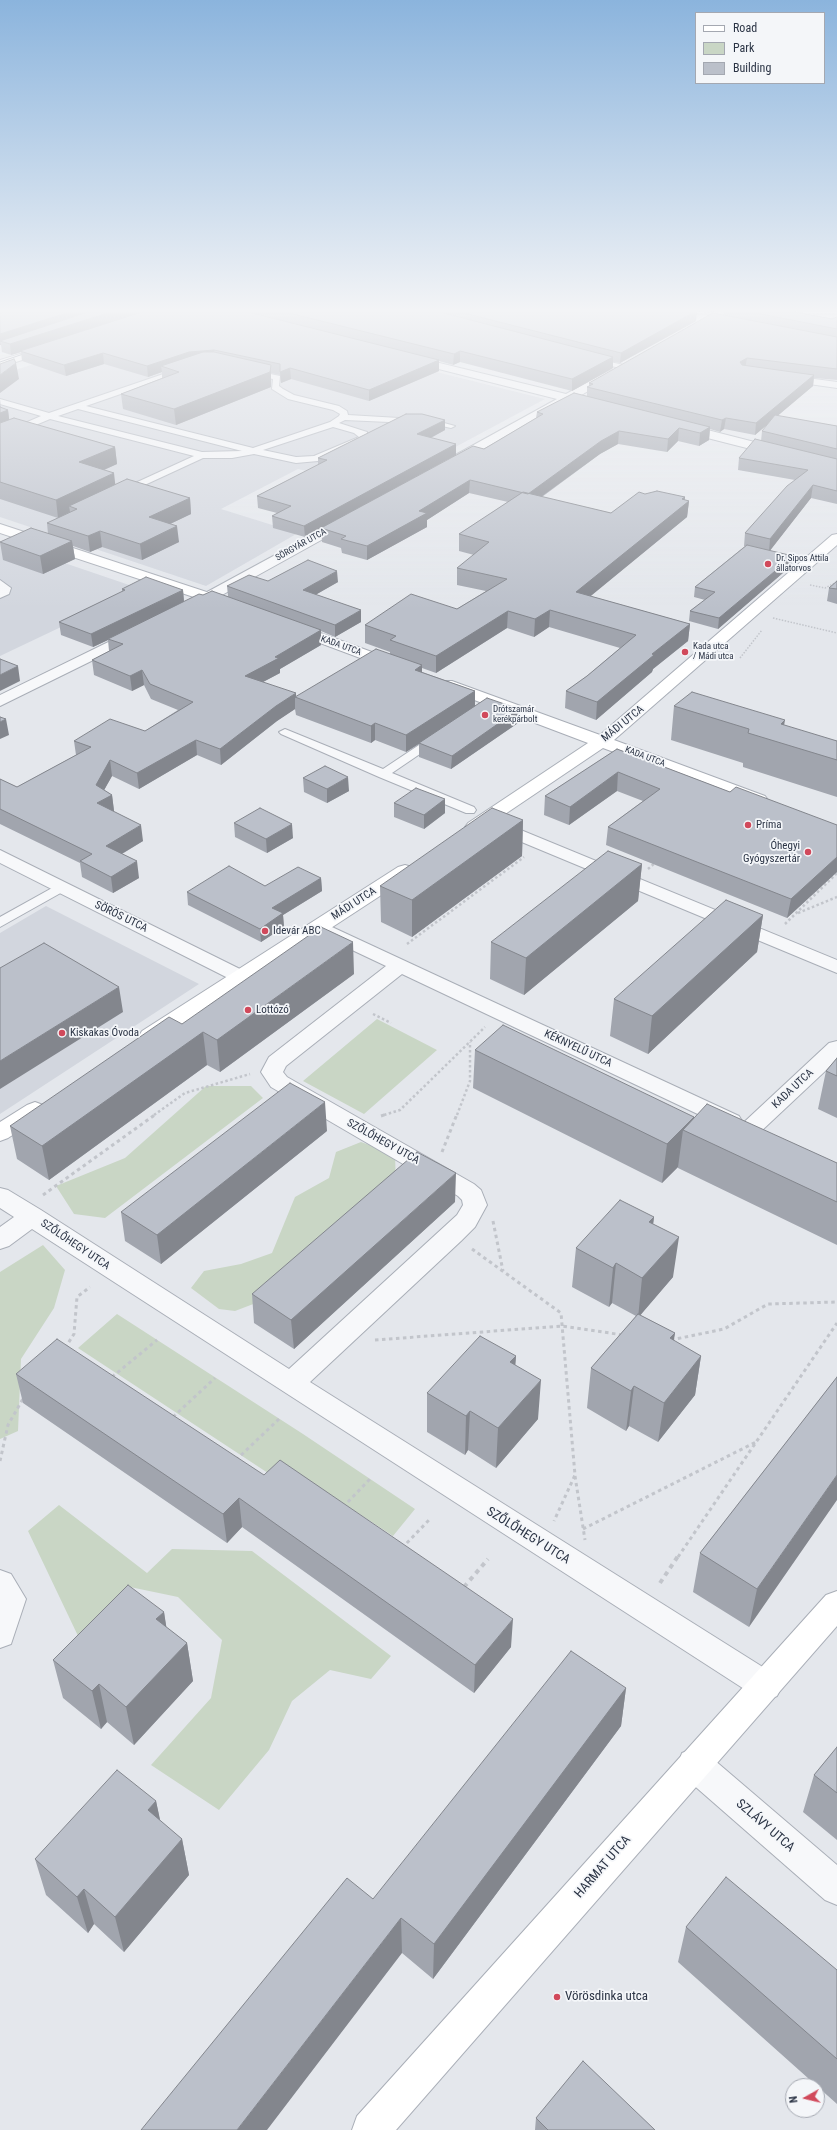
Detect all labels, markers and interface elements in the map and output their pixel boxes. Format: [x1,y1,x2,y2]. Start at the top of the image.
legend [695,12,825,84]
text: Road [733,21,757,35]
text: Park [733,41,754,55]
text: Building [733,61,771,75]
street label: SÖRGYÁR UTCA [274,527,328,563]
place label: Dr. Sipos Attila állatorvos [776,554,829,575]
marker: Dr. Sipos Attila állatorvos [763,559,773,569]
street label: KADA UTCA [319,634,363,658]
place label: Kada utca / Mádi utca [693,642,734,663]
marker: Kada utca / Mádi utca [680,647,690,657]
street label: MÁDI UTCA [599,703,647,745]
place label: Drótszamár kerékpárbolt [493,705,537,726]
marker: Drótszamár kerékpárbolt [480,710,490,720]
street label: KADA UTCA [623,744,667,770]
place label: Príma [756,818,782,832]
marker: Príma [743,820,753,830]
place label: Óhegyi Gyógyszertár [743,839,800,865]
marker: Óhegyi Gyógyszertár [803,847,813,857]
street label: MÁDI UTCA [329,885,379,923]
street label: SÖRÖS UTCA [92,899,150,935]
place label: Idevár ABC [273,924,321,938]
marker: Idevár ABC [260,926,270,936]
place label: Lottózó [256,1003,289,1017]
marker: Lottózó [243,1005,253,1015]
place label: Kiskakas Óvoda [70,1026,139,1040]
marker: Kiskakas Óvoda [57,1028,67,1038]
street label: KÉKNYELŰ UTCA [542,1028,614,1070]
street label: KADA UTCA [770,1067,816,1111]
street label: SZŐLŐHEGY UTCA [344,1117,422,1167]
street label: SZŐLŐHEGY UTCA [38,1217,112,1273]
street label: SZŐLŐHEGY UTCA [483,1504,573,1568]
street label: SZLÁVY UTCA [732,1796,798,1856]
street label: HARMAT UTCA [572,1833,634,1901]
place label: Vörösdinka utca [565,1989,648,2005]
marker: Vörösdinka utca [552,1992,562,2002]
north arrow [785,2078,825,2118]
text: N [787,2095,801,2104]

